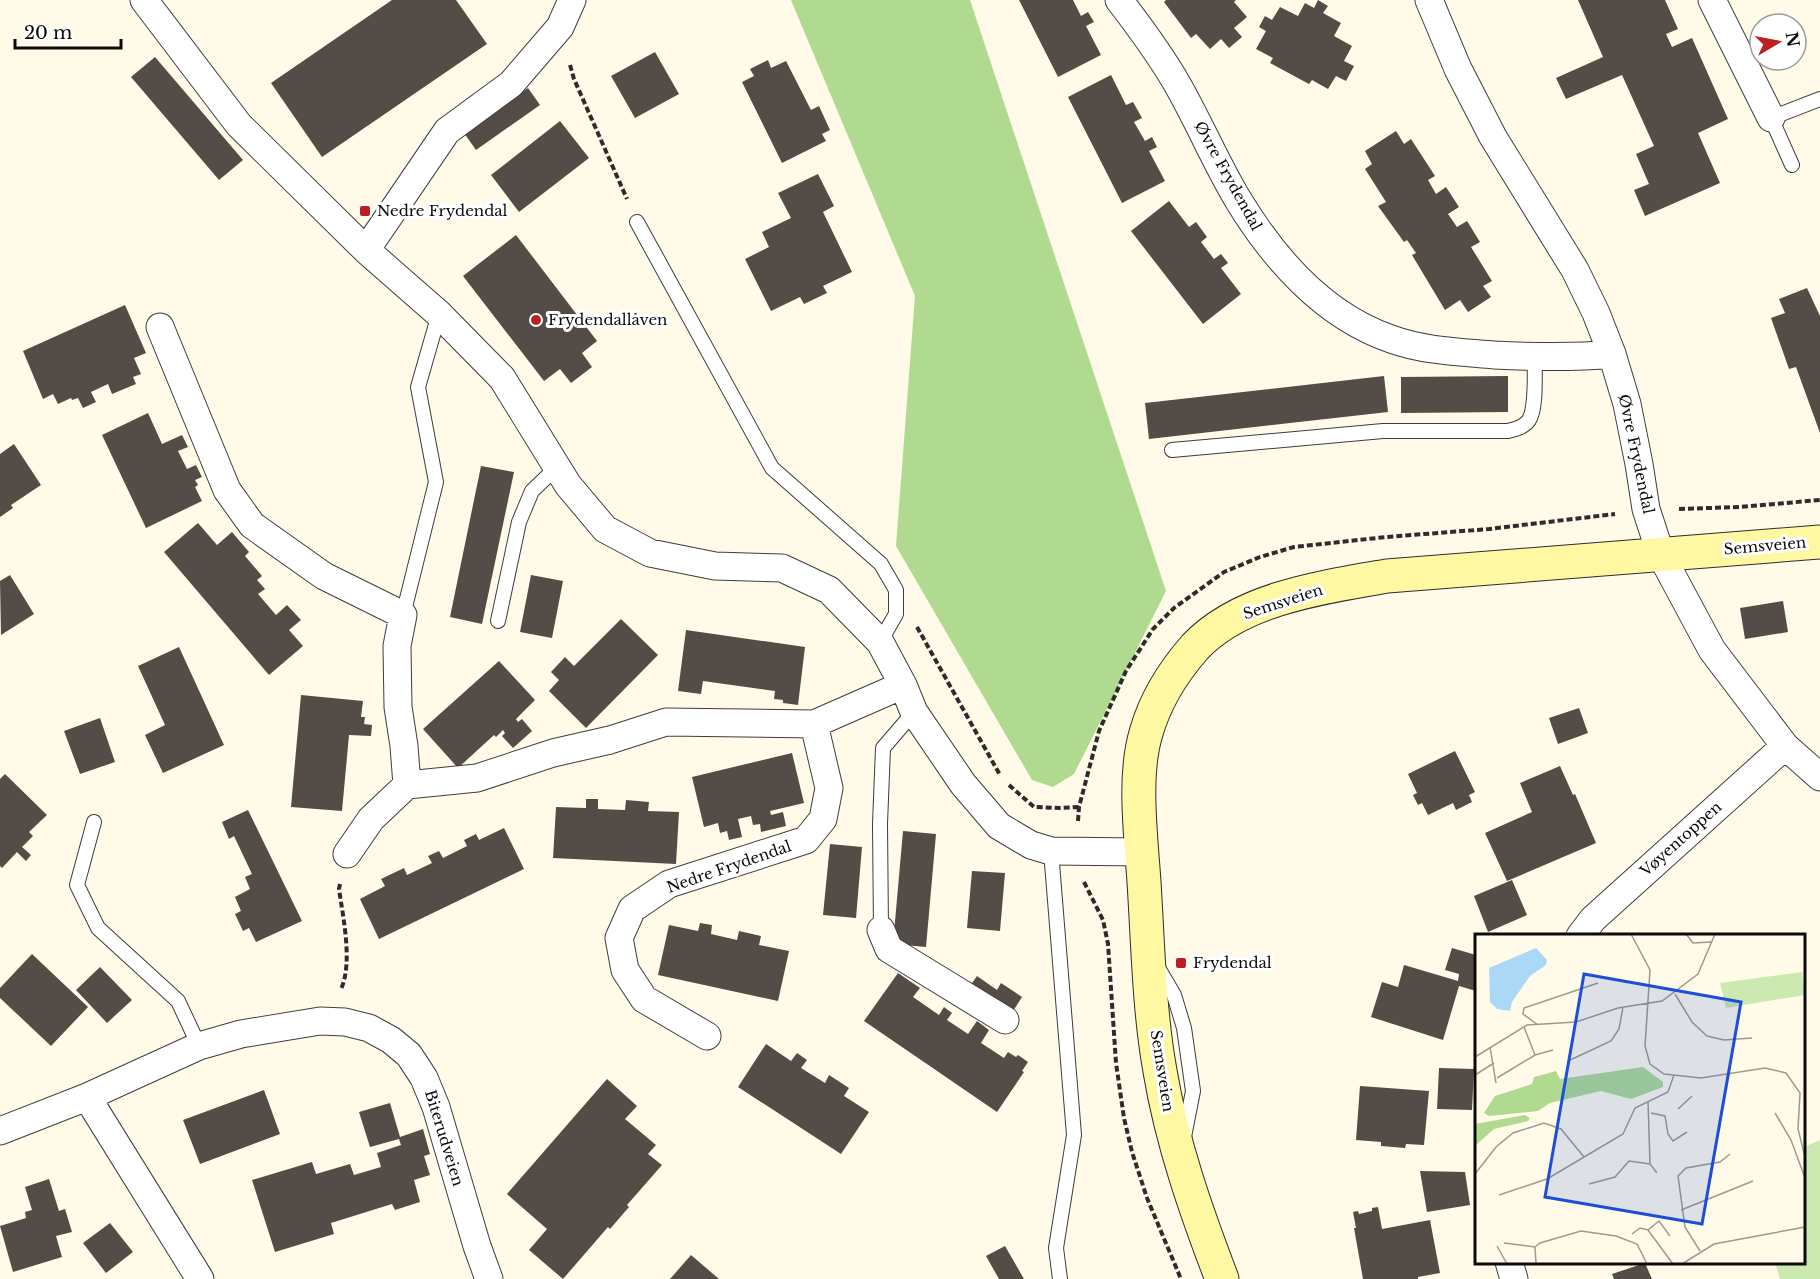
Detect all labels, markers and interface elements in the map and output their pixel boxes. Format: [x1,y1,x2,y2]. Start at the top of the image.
scale bar [15,12,122,50]
north arrow [1748,12,1808,72]
text: 20 m [24,22,72,44]
text: N [1782,30,1804,49]
street label: Øvre Frydendal [1191,118,1266,234]
place label: Nedre Frydendal [377,201,508,220]
marker: Nedre Frydendal [358,204,372,218]
place label: Frydendallåven [548,310,667,329]
marker: Frydendallåven [529,313,543,327]
street label: Øvre Frydendal [1615,392,1658,516]
street label: Semsveien [1723,532,1807,559]
street label: Semsveien [1241,580,1325,623]
street label: Vøyentoppen [1635,797,1725,881]
street label: Nedre Frydendal [664,836,794,897]
inset map [1475,934,1805,1264]
place label: Frydendal [1193,953,1272,972]
marker: Frydendal [1174,956,1188,970]
street label: Semsveien [1147,1029,1178,1113]
street label: Biterudveien [421,1087,468,1188]

